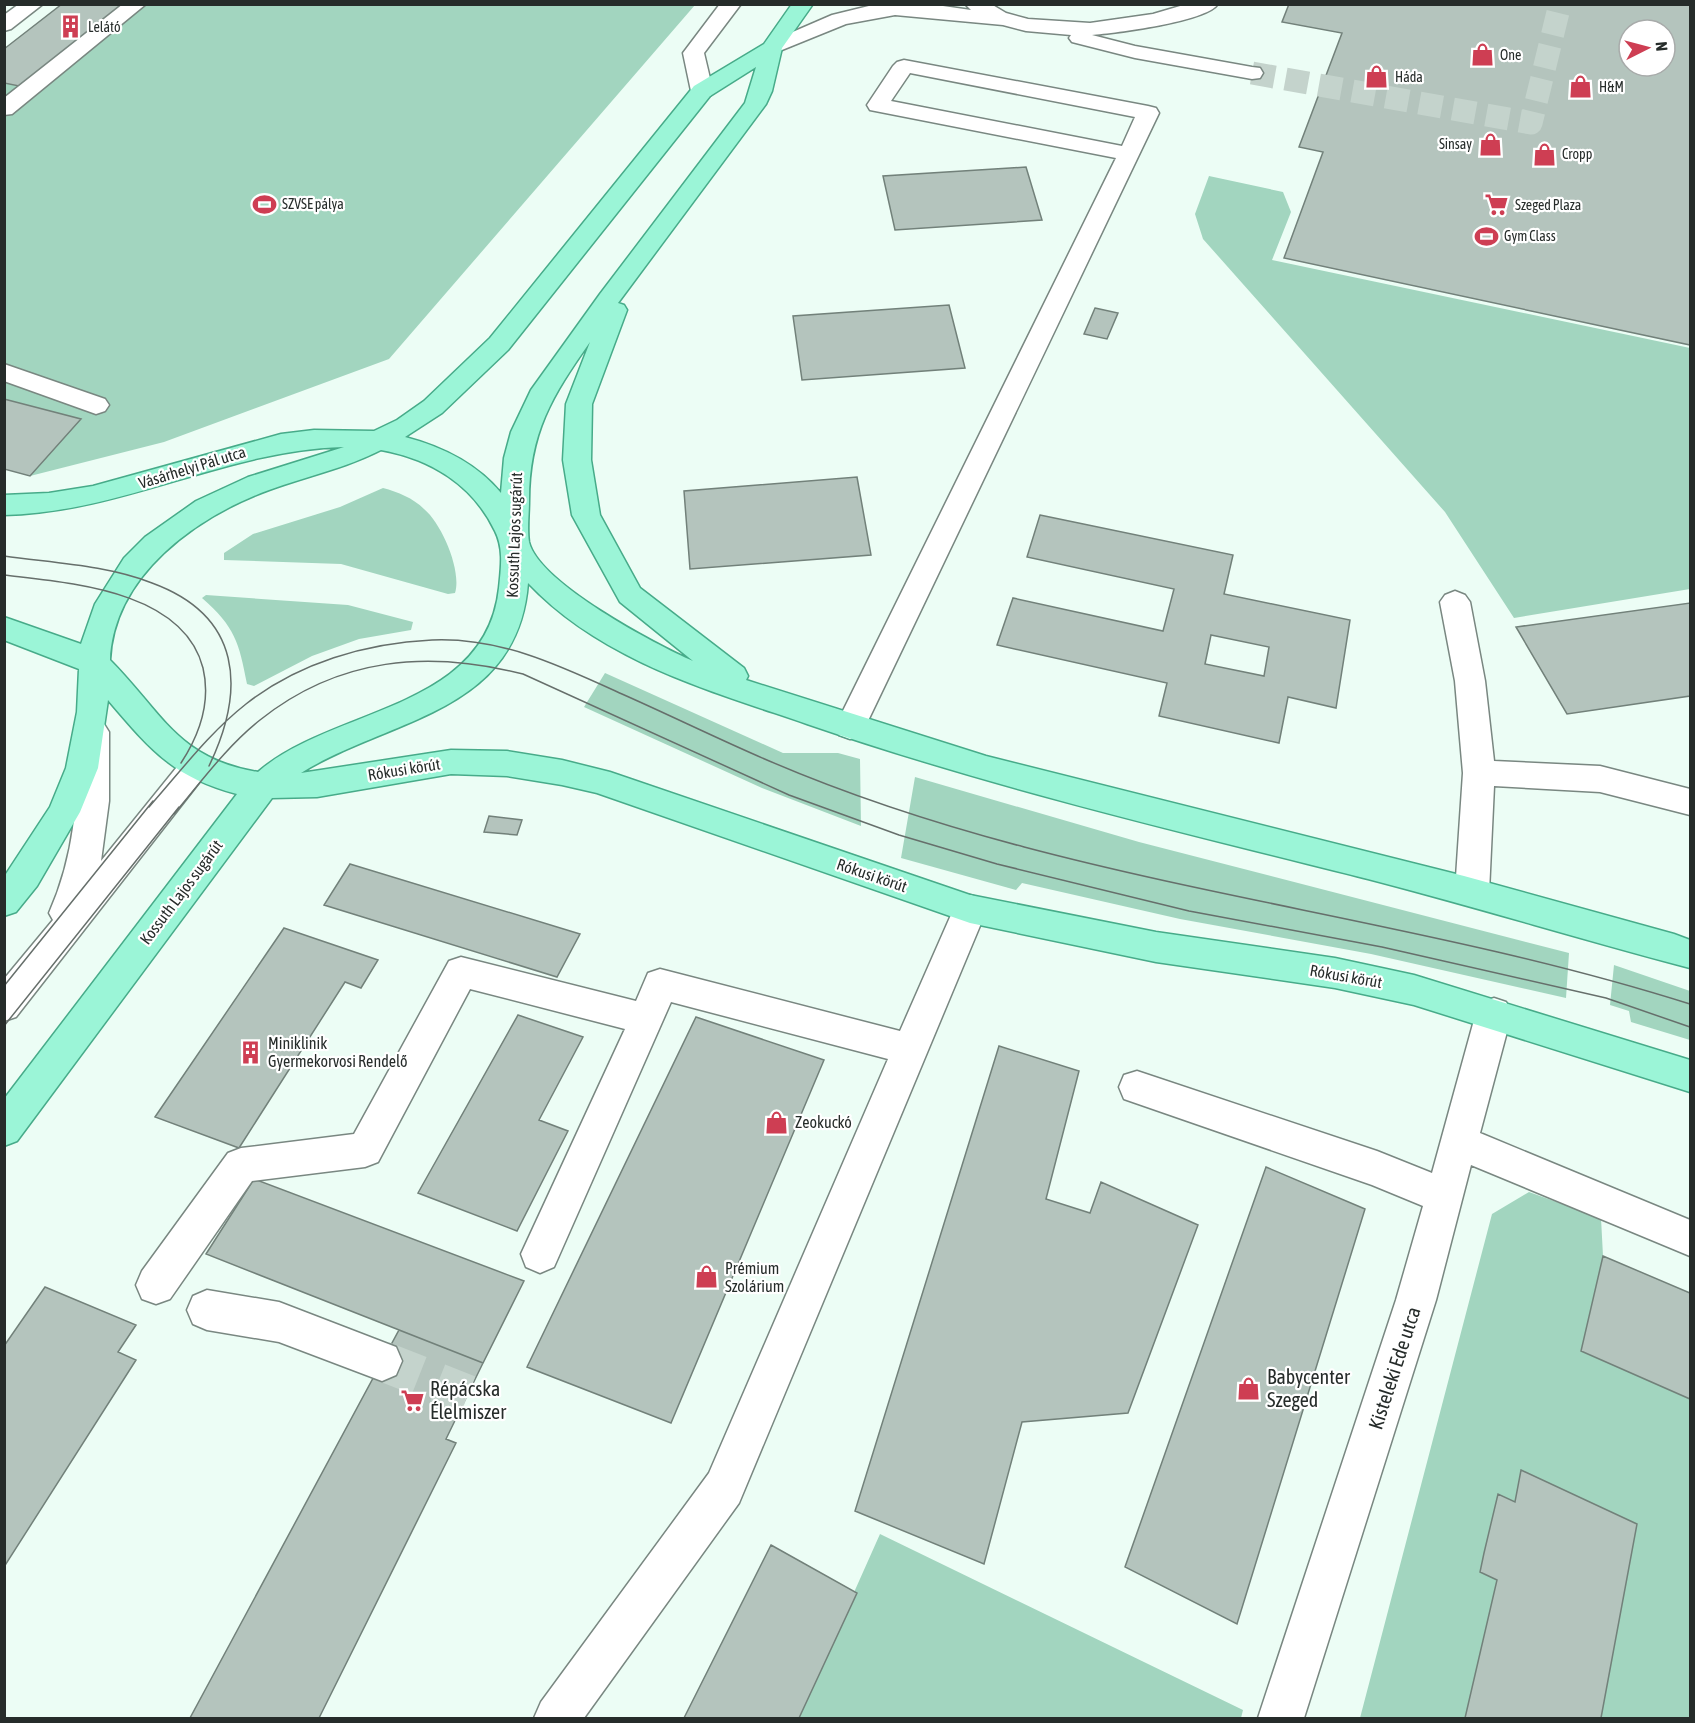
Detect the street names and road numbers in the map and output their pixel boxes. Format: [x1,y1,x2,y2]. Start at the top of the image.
street label: Vásárhelyi Pál utca [136,442,248,493]
street label: Kossuth Lajos sugárút [503,471,526,598]
street label: Rókusi körút [366,754,442,784]
street label: Kossuth Lajos sugárút [136,836,227,948]
street label: Rókusi körút [835,855,910,896]
street label: Rókusi körút [1308,961,1384,991]
street label: Kisteleki Ede utca [1363,1304,1425,1432]

